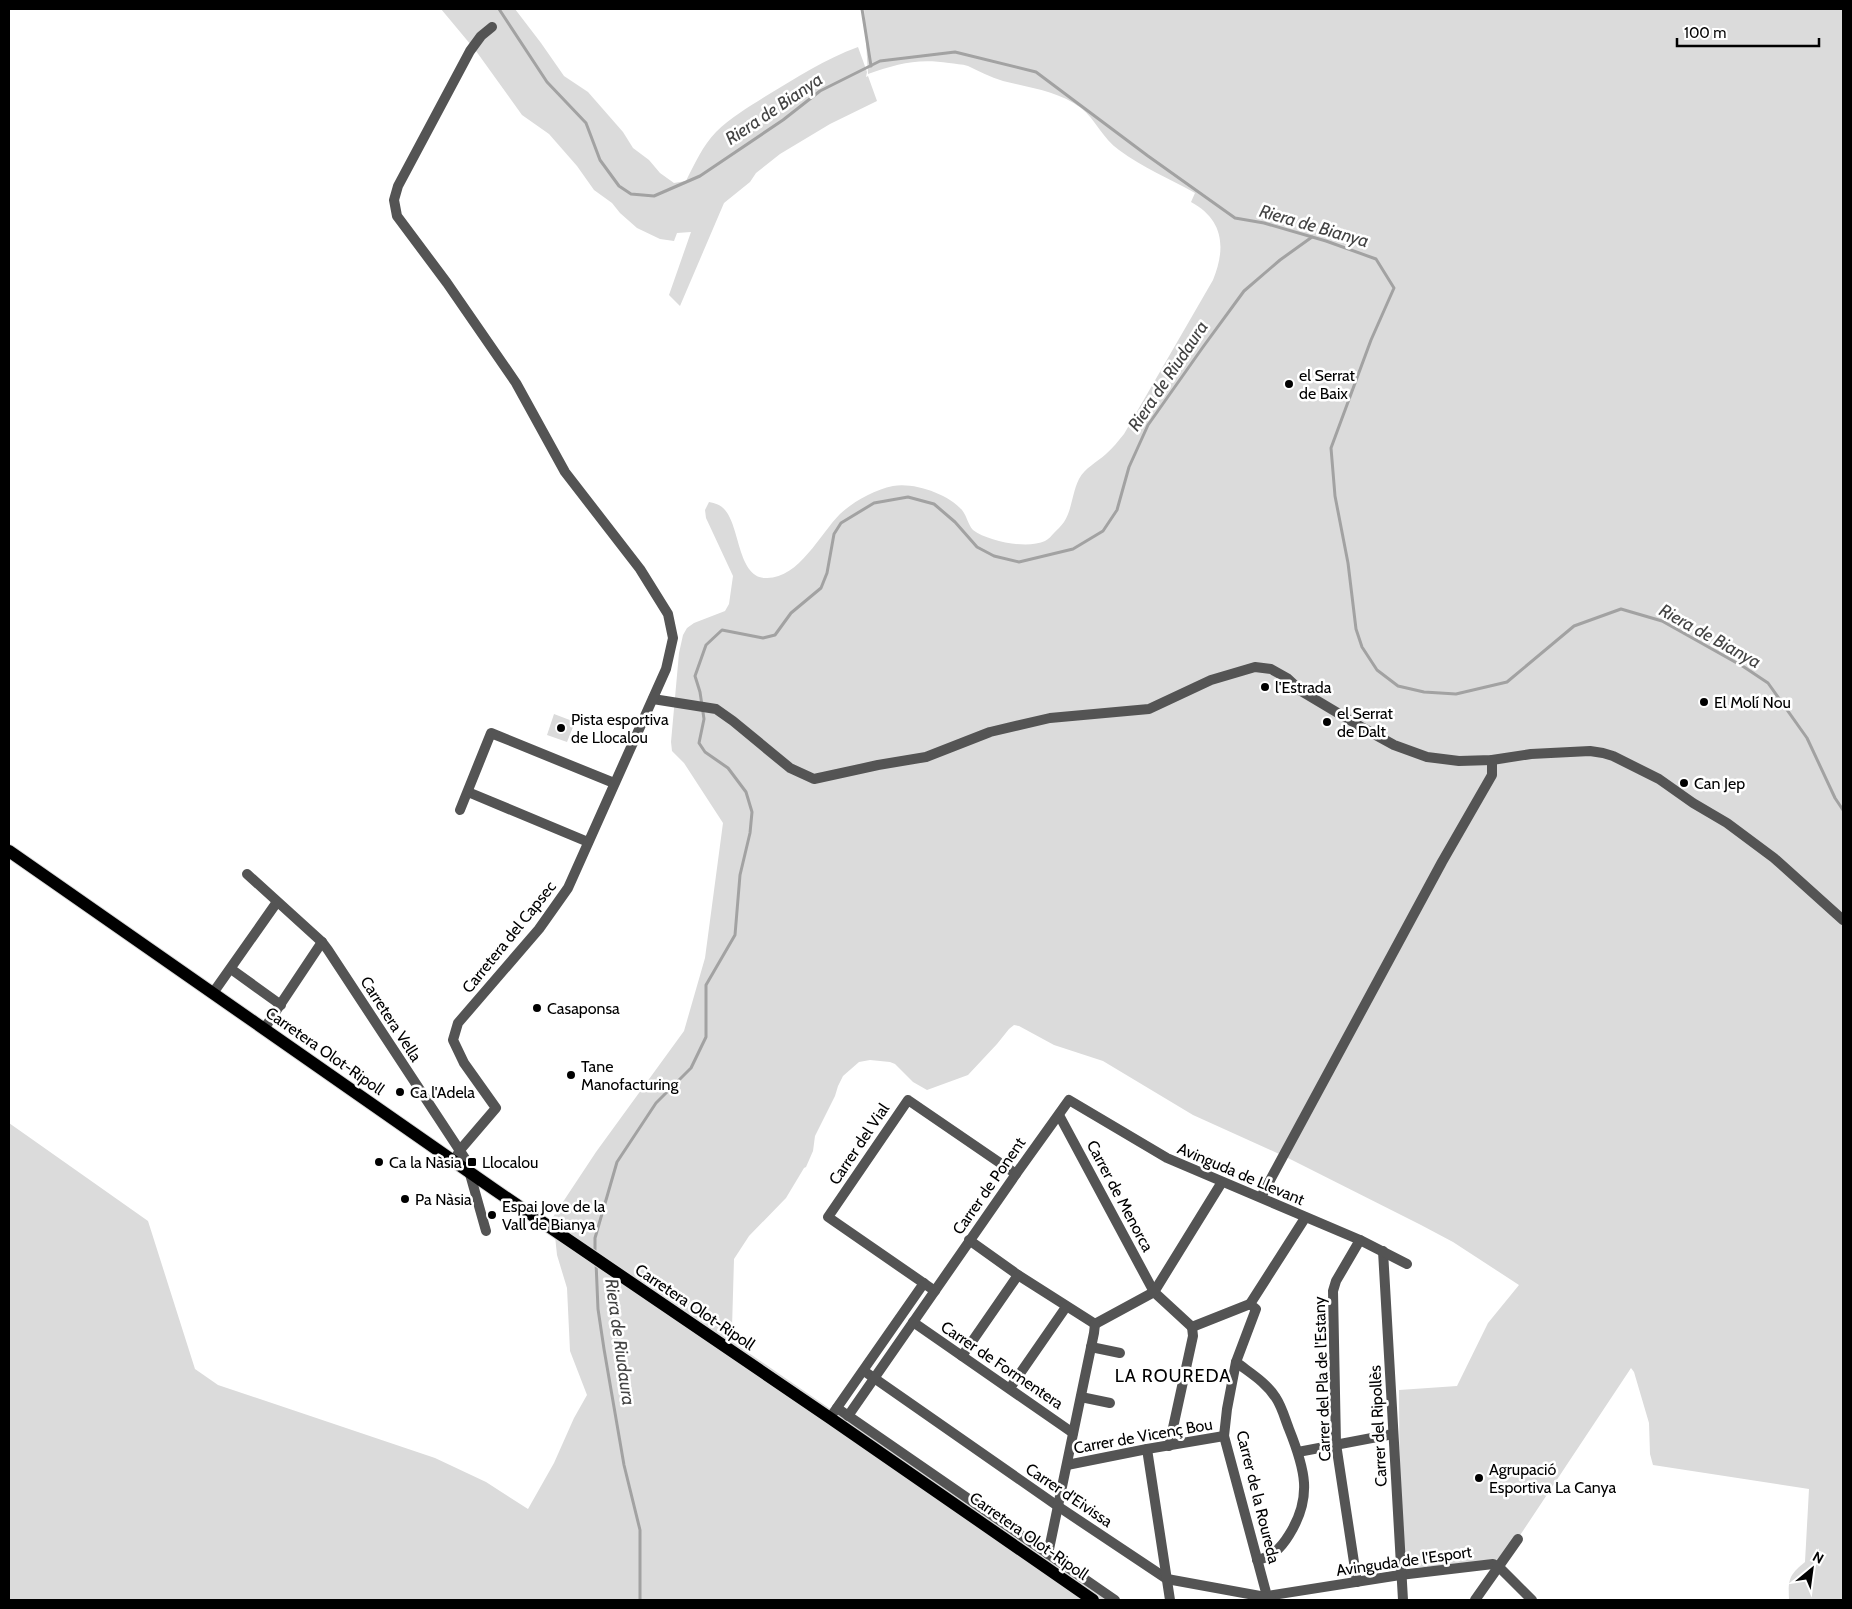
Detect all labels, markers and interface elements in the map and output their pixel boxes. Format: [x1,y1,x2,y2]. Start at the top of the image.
scale bar [1677,15,1820,47]
text: 100 m [1684,24,1726,42]
water label: Riera de Bianya [721,68,827,150]
water label: Riera de Bianya [1257,200,1371,252]
water label: Riera de Riudaura [1123,317,1213,435]
place label: el Serrat de Baix [1299,366,1356,403]
marker: el Serrat de Baix [1283,378,1295,390]
water label: Riera de Bianya [1655,599,1765,673]
place label: l'Estrada [1275,678,1332,697]
marker: l'Estrada [1259,681,1271,693]
place label: El Molí Nou [1714,693,1791,712]
marker: El Molí Nou [1698,696,1710,708]
place label: el Serrat de Dalt [1337,704,1394,741]
place label: Pista esportiva de Llocalou [571,710,669,747]
marker: el Serrat de Dalt [1321,716,1333,728]
marker: Pista esportiva de Llocalou [555,722,567,734]
place label: Can Jep [1694,774,1745,793]
marker: Can Jep [1678,777,1690,789]
street label: Carretera del Capsec [458,877,560,997]
street label: Carretera Vella [356,973,426,1065]
place label: Casaponsa [547,999,620,1018]
marker: Casaponsa [531,1002,543,1014]
street label: Carretera Olot-Ripoll [262,1003,388,1099]
place label: Tane Manofacturing [581,1057,680,1094]
marker: Tane Manofacturing [565,1069,577,1081]
place label: Ca l'Adela [410,1083,475,1102]
marker: Ca l'Adela [394,1086,406,1098]
street label: Carrer del Vial [825,1100,893,1188]
street label: Carrer de Ponent [949,1133,1030,1238]
street label: Carrer de Menorca [1083,1137,1158,1255]
street label: Avinguda de Llevant [1175,1139,1308,1210]
place label: Ca la Nàsia [389,1153,462,1172]
place label: Llocalou [482,1153,538,1172]
marker: Ca la Nàsia [373,1156,385,1168]
marker: Llocalou [466,1156,478,1168]
place label: Pa Nàsia [415,1190,472,1209]
marker: Pa Nàsia [399,1193,411,1205]
place label: Espai Jove de la Vall de Bianya [502,1197,605,1234]
marker: Espai Jove de la Vall de Bianya [486,1209,498,1221]
street label: Carretera Olot-Ripoll [632,1260,759,1354]
water label: Riera de Riudaura [600,1277,640,1407]
street label: Carrer del Pla de l'Estany [1310,1296,1334,1462]
street label: Carrer de Formentera [937,1317,1067,1413]
street label: Carrer del Ripollès [1365,1364,1391,1487]
district label: LA ROUREDA [1115,1365,1231,1387]
street label: Carrer de Vicenç Bou [1072,1414,1214,1458]
street label: Carrer de la Roureda [1232,1429,1284,1566]
street label: Carrer d'Eivissa [1022,1459,1116,1531]
place label: Agrupació Esportiva La Canya [1489,1460,1617,1497]
marker: Agrupació Esportiva La Canya [1473,1472,1485,1484]
street label: Carretera Olot-Ripoll [966,1488,1092,1584]
street label: Avinguda de l'Esport [1335,1542,1474,1580]
north arrow [1787,1544,1837,1594]
text: N [1810,1547,1827,1568]

